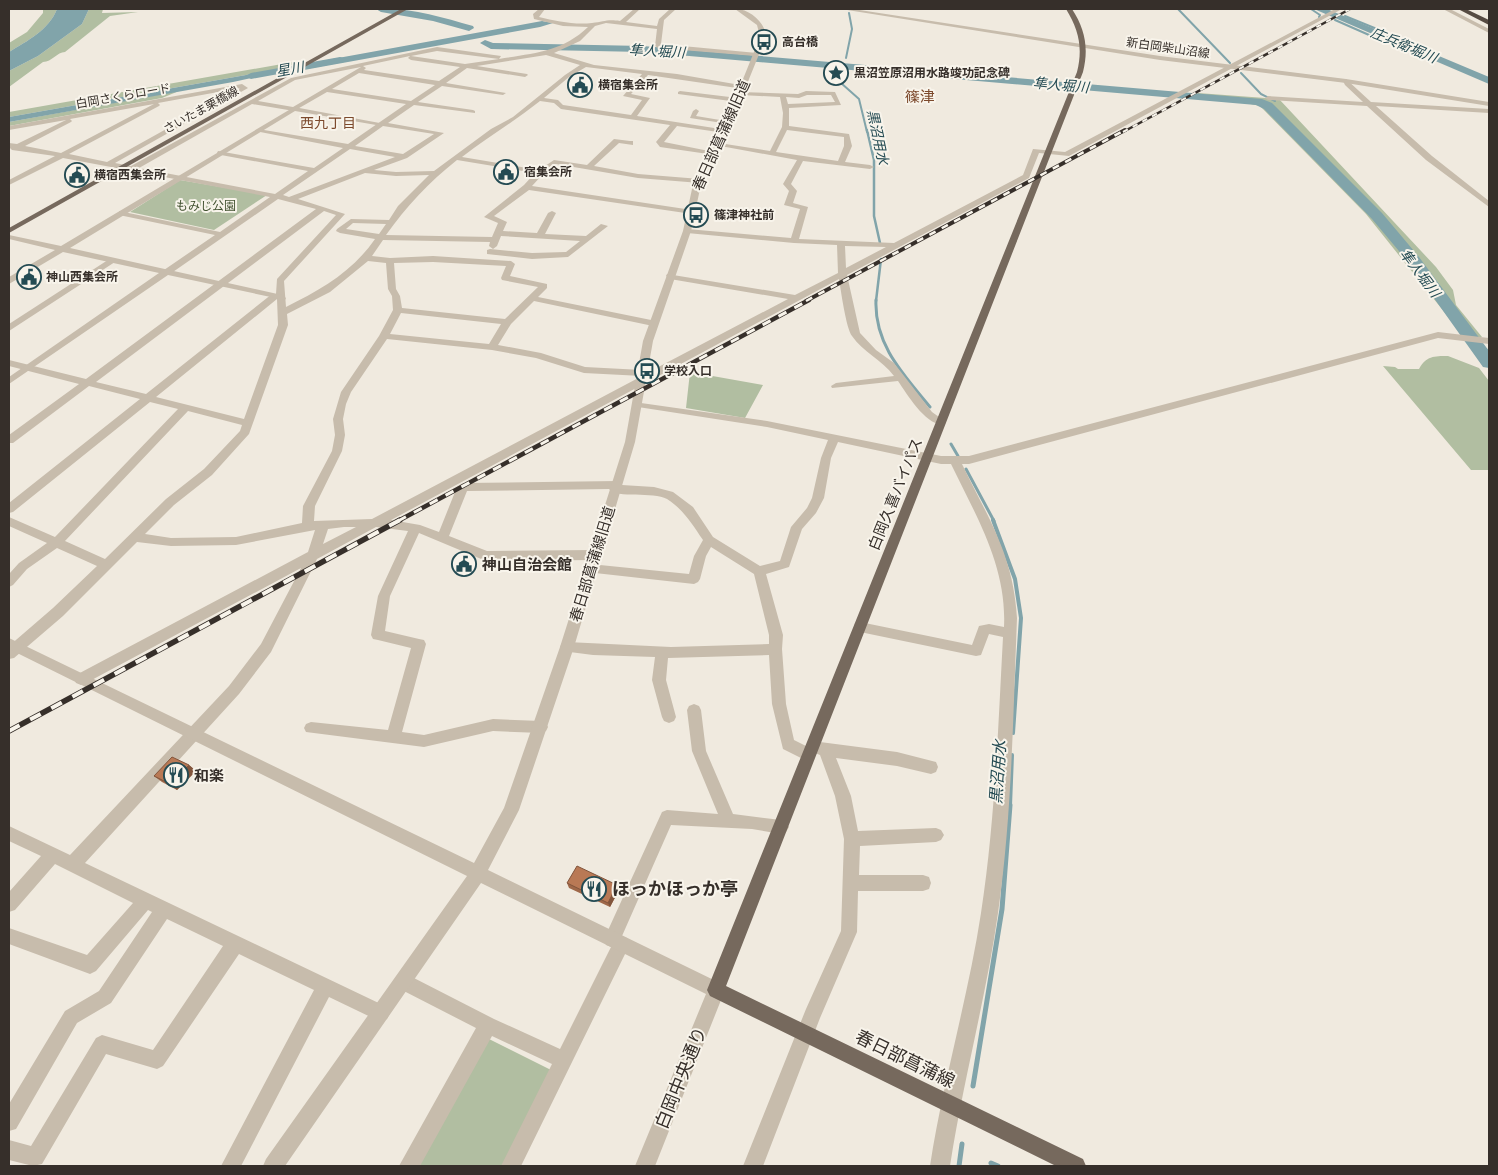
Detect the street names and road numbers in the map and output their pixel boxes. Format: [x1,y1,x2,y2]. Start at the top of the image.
street label: 新白岡柴山沼線 [1125,35,1211,61]
street label: 春日部菖蒲線旧道 [689,77,753,193]
street label: 白岡さくらロード [75,81,171,111]
street label: さいたま栗橋線 [161,84,241,136]
street label: 白岡久喜バイパス [865,435,925,553]
street label: 春日部菖蒲線旧道 [566,504,618,624]
street label: 白岡中央通り [651,1024,711,1132]
street label: 春日部菖蒲線 [852,1026,958,1092]

